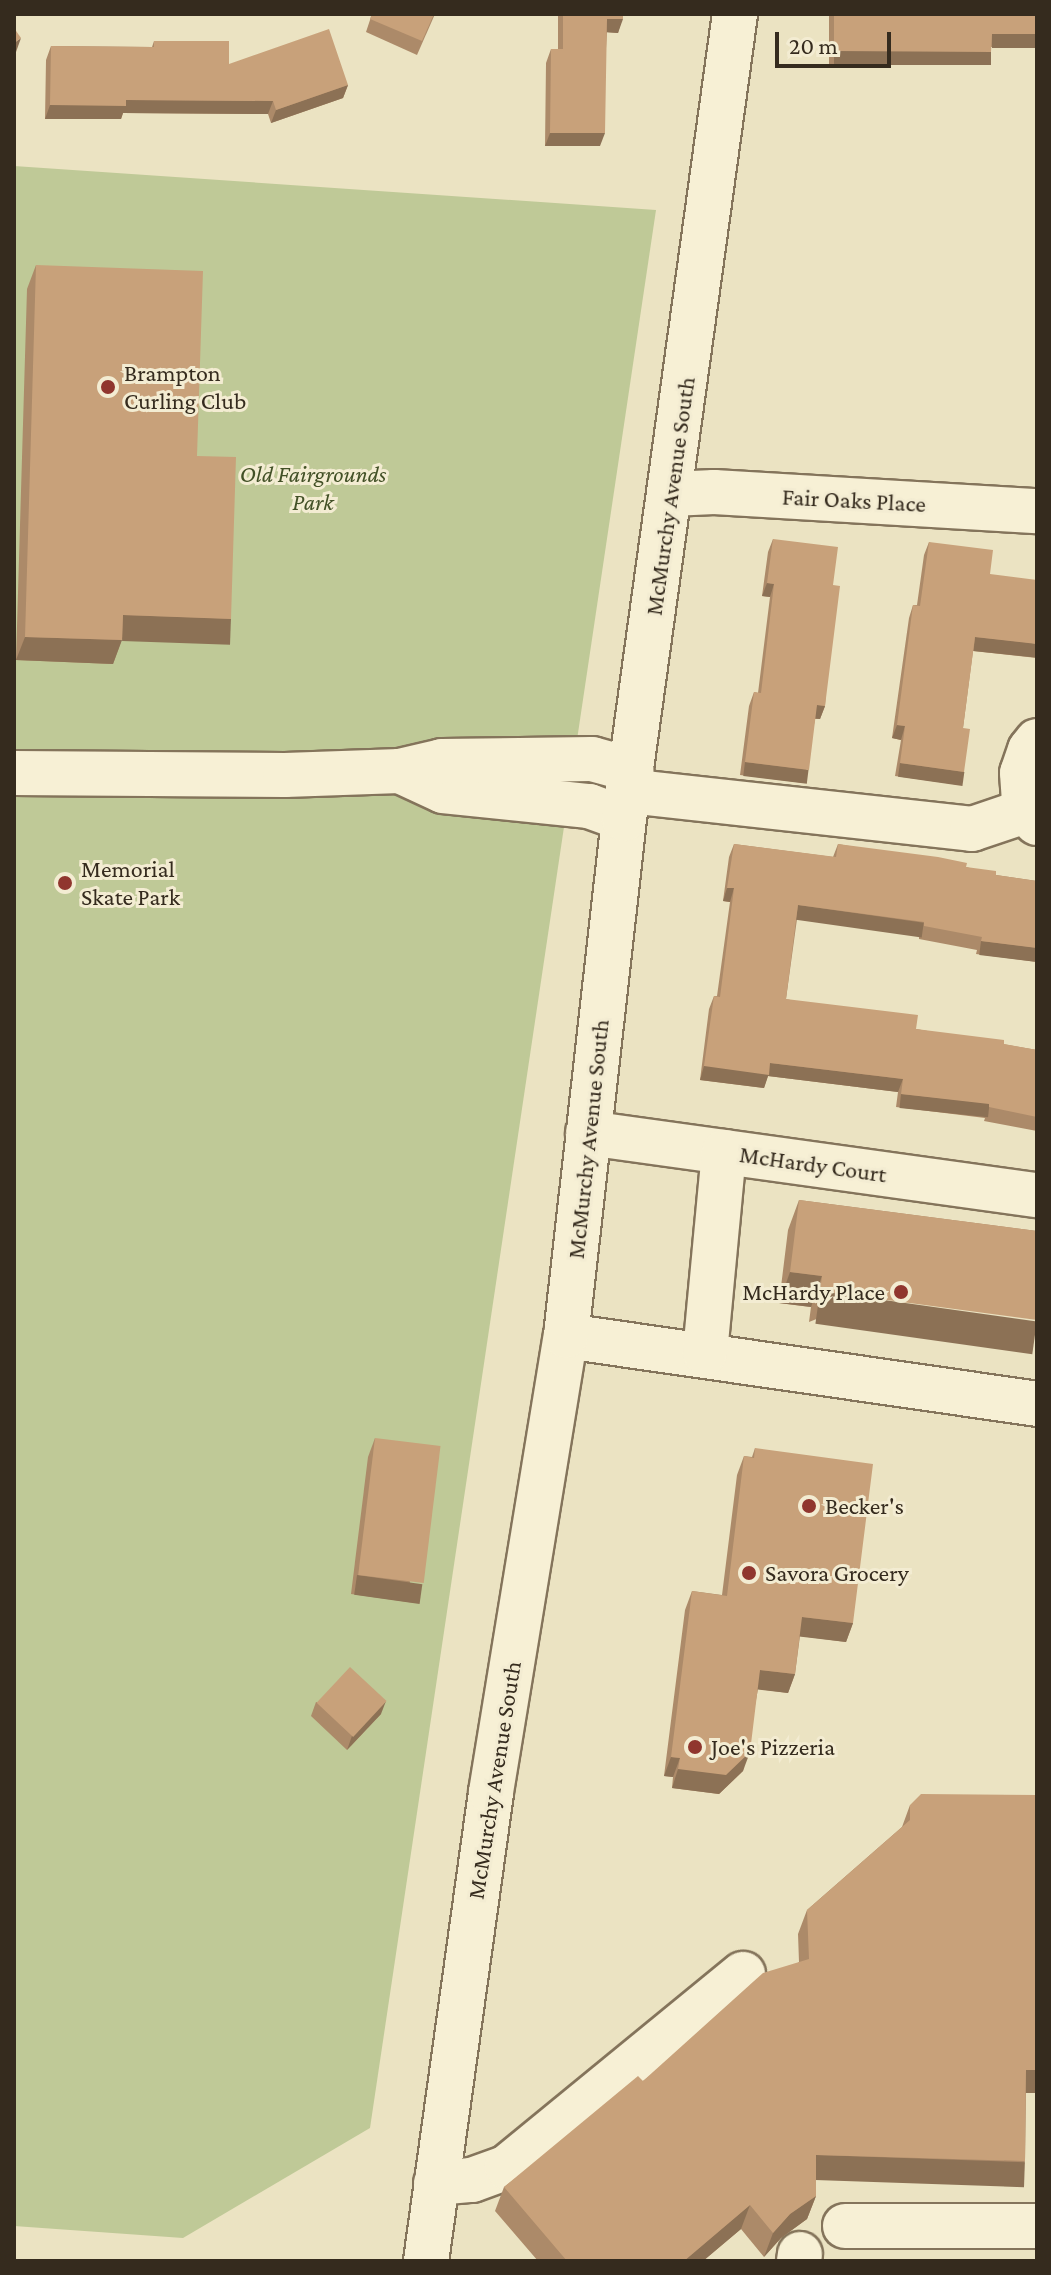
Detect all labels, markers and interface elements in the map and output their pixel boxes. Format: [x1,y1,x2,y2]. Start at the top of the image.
scale bar [779,16,895,66]
text: 20 m [789,32,838,59]
place label: Brampton Curling Club [124,359,246,415]
street label: McMurchy Avenue South [639,375,701,617]
marker: Brampton Curling Club [99,378,117,396]
park label: Old Fairgrounds Park [240,460,386,516]
street label: Fair Oaks Place [781,482,927,518]
place label: Memorial Skate Park [81,855,180,911]
marker: Memorial Skate Park [56,874,74,892]
street label: McMurchy Avenue South [561,1018,615,1260]
street label: McHardy Court [738,1139,888,1189]
place label: McHardy Place [742,1278,885,1306]
marker: McHardy Place [892,1283,910,1301]
place label: Becker's [825,1492,904,1520]
marker: Becker's [800,1497,818,1515]
place label: Savora Grocery [765,1559,909,1587]
marker: Savora Grocery [740,1564,758,1582]
street label: McMurchy Avenue South [461,1659,527,1901]
place label: Joe's Pizzeria [711,1733,835,1761]
marker: Joe's Pizzeria [686,1738,704,1756]

